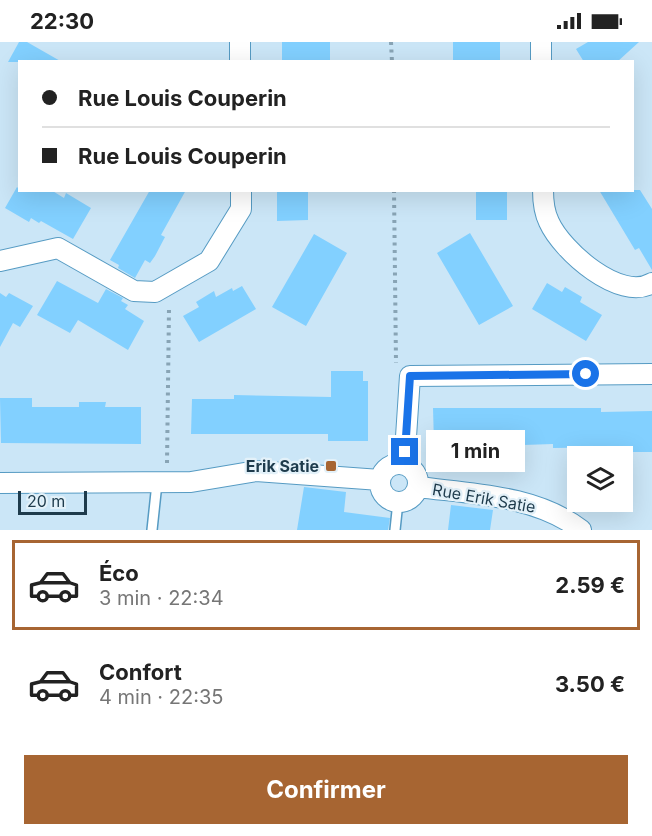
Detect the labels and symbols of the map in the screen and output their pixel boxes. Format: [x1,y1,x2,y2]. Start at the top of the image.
route start [572,360,599,387]
callout: 1 min [426,431,525,473]
route end [391,438,418,465]
place label: Erik Satie [246,456,319,476]
marker: Erik Satie [324,459,338,473]
street label: Rue Erik Satie [431,479,537,517]
scale bar [18,488,87,516]

